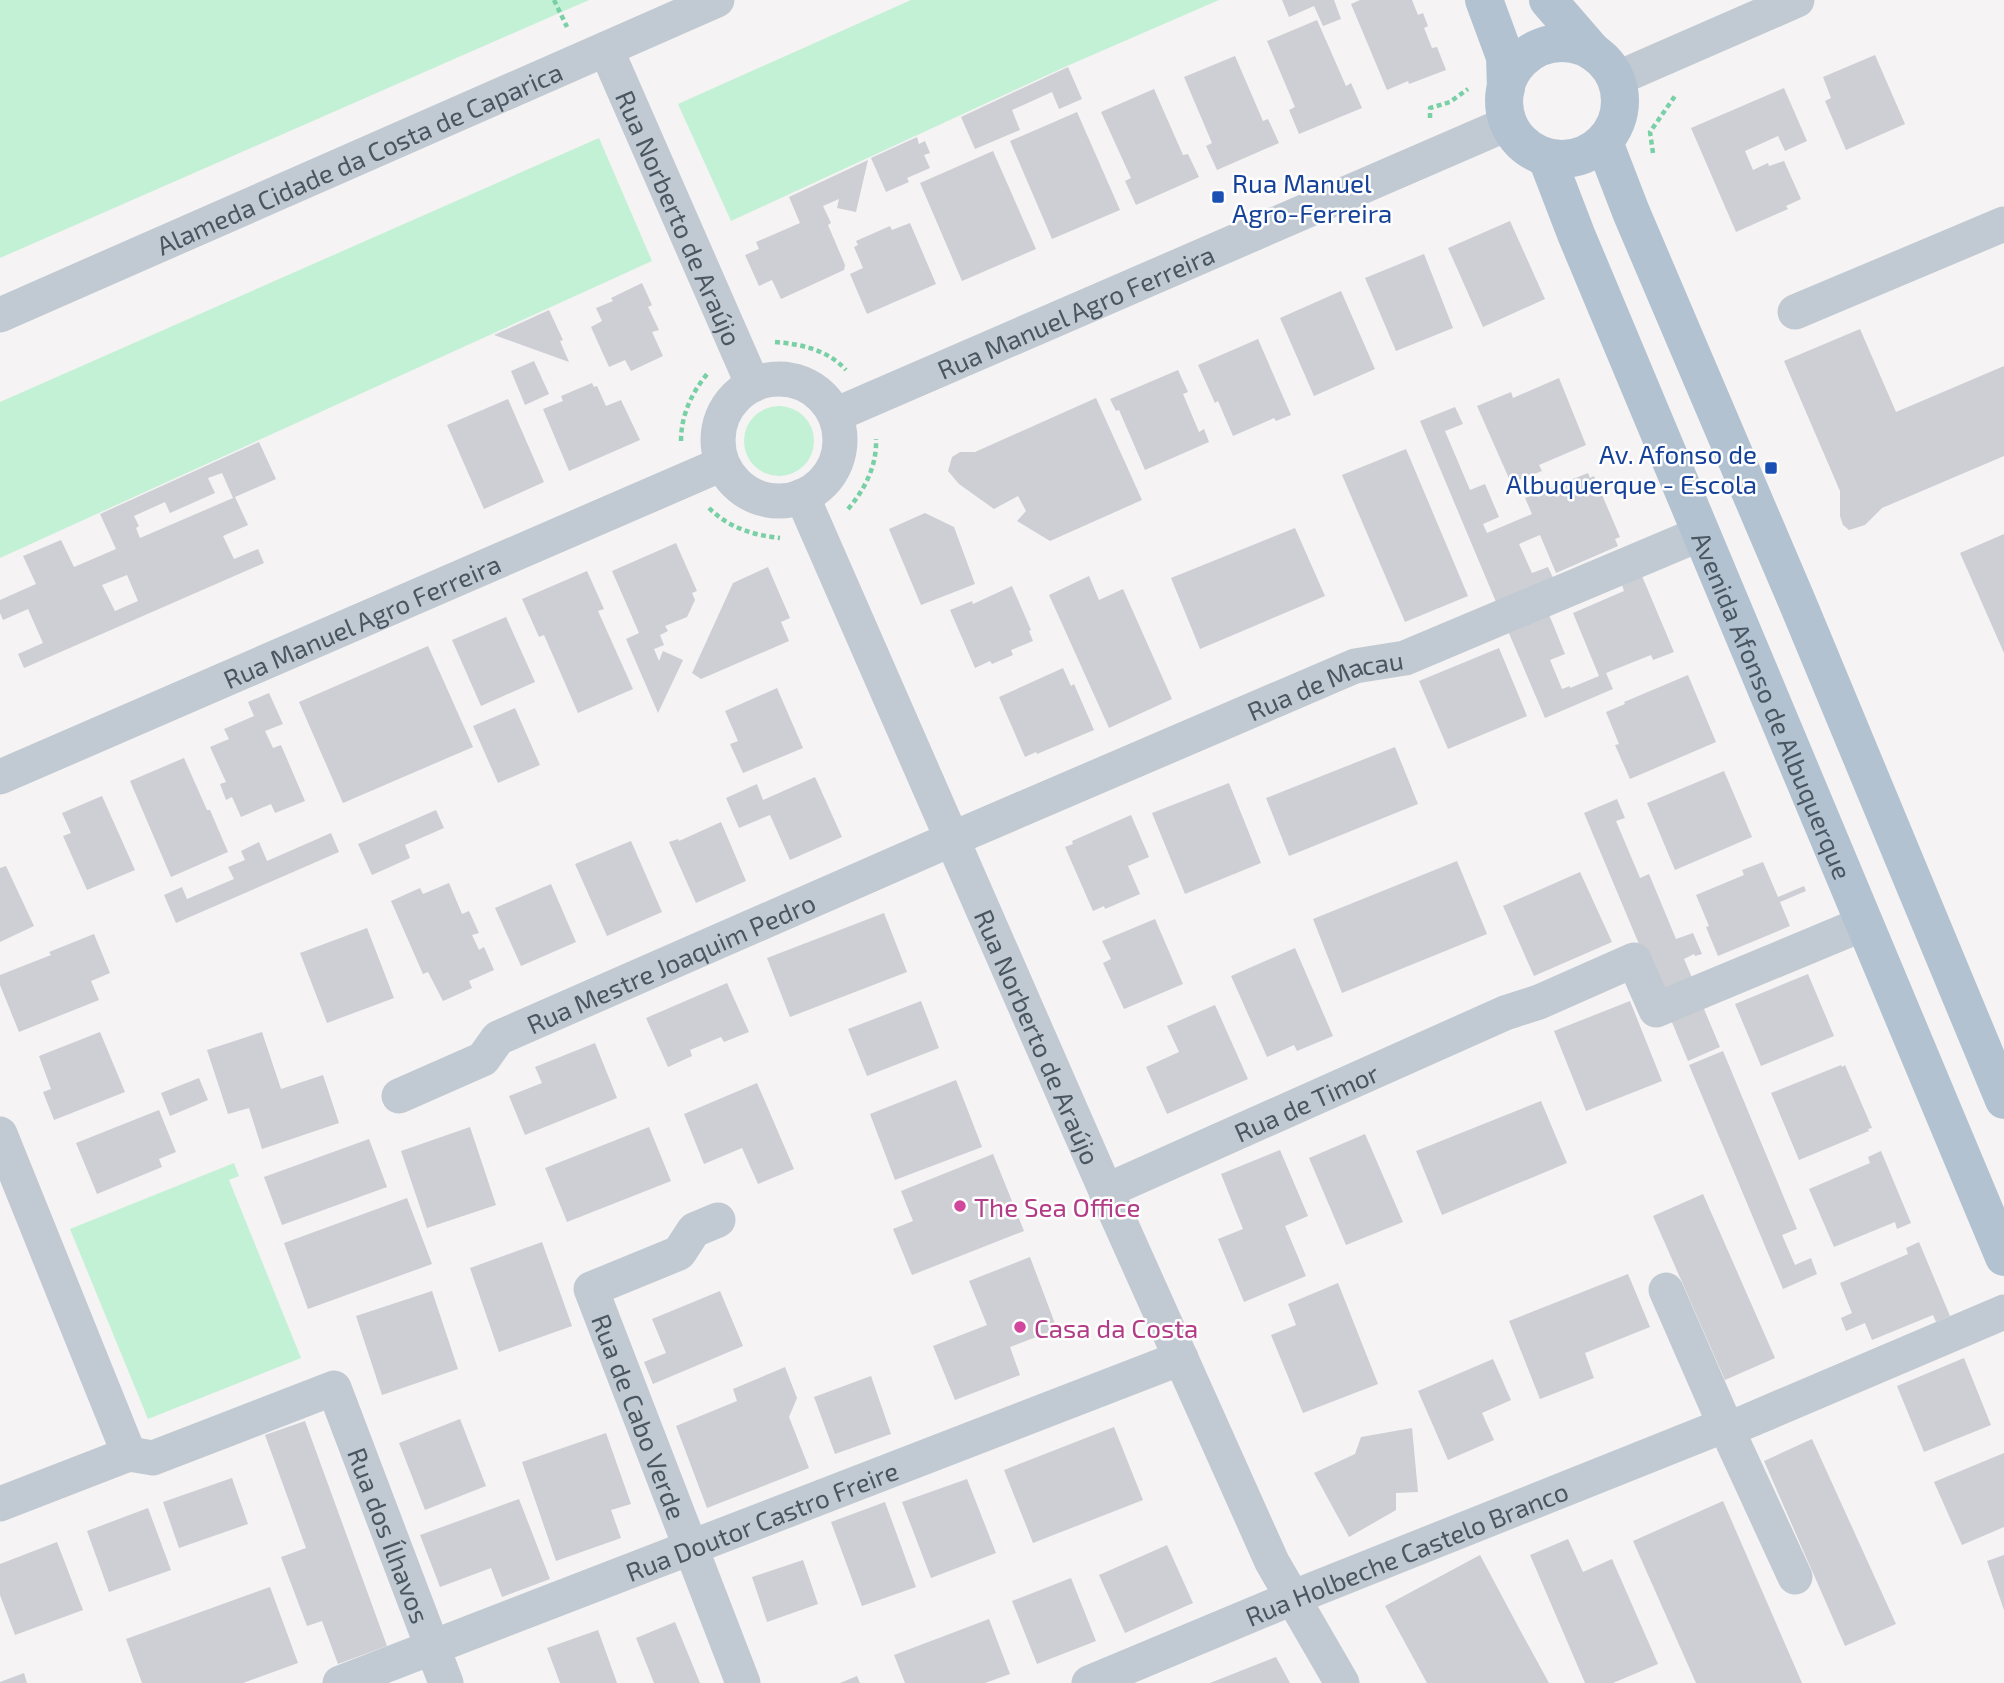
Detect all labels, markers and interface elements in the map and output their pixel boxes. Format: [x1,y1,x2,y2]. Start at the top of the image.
street label: Alameda Cidade da Costa de Caparica [151,55,567,260]
street label: Rua Norberto de Araújo [610,85,749,350]
place label: Rua Manuel Agro-Ferreira [1232,167,1392,228]
marker: Rua Manuel Agro-Ferreira [1210,189,1226,205]
street label: Rua Manuel Agro Ferreira [932,237,1219,384]
place label: Av. Afonso de Albuquerque - Escola [1506,438,1757,499]
marker: Av. Afonso de Albuquerque - Escola [1763,460,1779,476]
street label: Avenida Afonso de Albuquerque [1687,527,1859,883]
street label: Rua Manuel Agro Ferreira [218,547,505,694]
street label: Rua de Macau [1242,643,1405,726]
street label: Rua Mestre Joaquim Pedro [522,886,820,1039]
street label: Rua Norberto de Araújo [969,904,1108,1169]
street label: Rua de Timor [1229,1056,1383,1147]
place label: The Sea Office [974,1191,1141,1222]
marker: The Sea Office [952,1198,968,1214]
street label: Rua de Cabo Verde [587,1309,694,1523]
place label: Casa da Costa [1034,1312,1198,1343]
marker: Casa da Costa [1012,1319,1028,1335]
street label: Rua dos Ílhavos [342,1443,437,1627]
street label: Rua Doutor Castro Freire [621,1453,902,1587]
street label: Rua Holbeche Castelo Branco [1240,1474,1572,1631]

